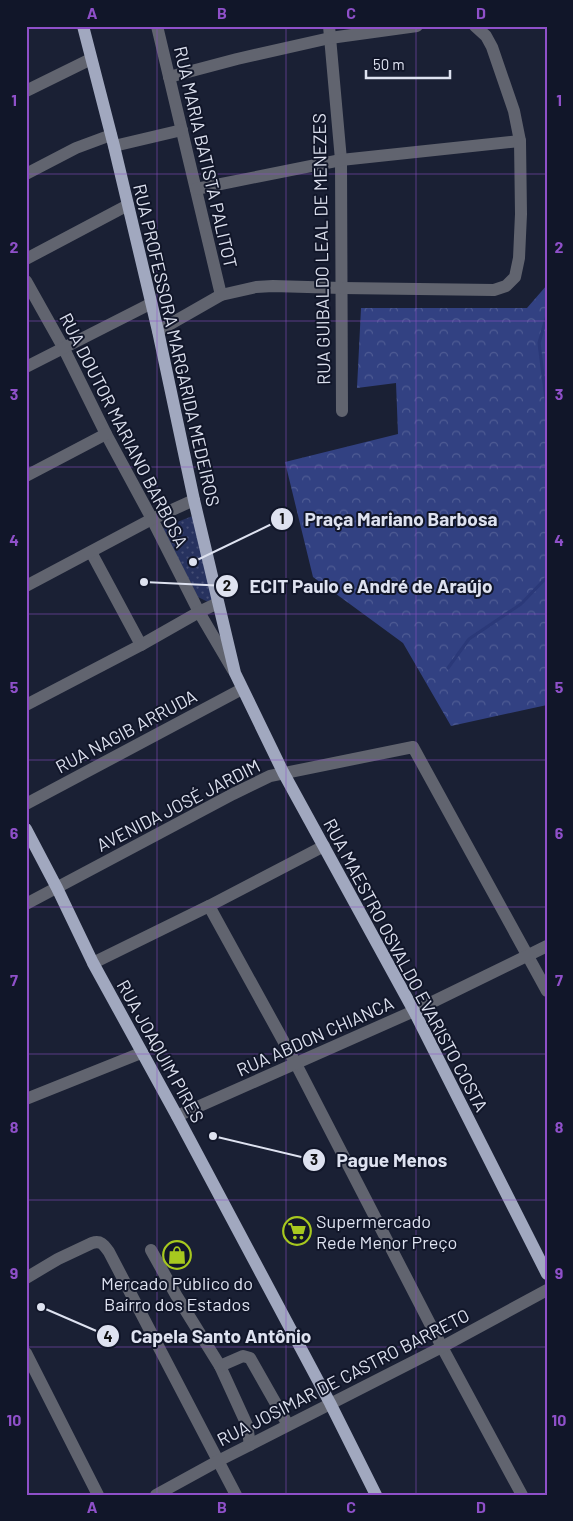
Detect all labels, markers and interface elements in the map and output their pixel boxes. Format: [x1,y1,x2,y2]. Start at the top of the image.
text: A [87,3,98,22]
text: B [217,3,227,22]
text: C [346,3,356,22]
text: D [476,3,486,22]
street label: RUA MARIA BATISTA PALITOT [170,44,242,270]
scale bar [366,48,449,80]
text: 50 m [373,55,405,73]
text: 1 [11,90,17,109]
text: 1 [556,90,562,109]
street label: RUA GUIBALDO LEAL DE MENEZES [308,113,334,385]
street label: RUA PROFESSORA MARGARIDA MEDEIROS [129,182,225,508]
text: 2 [10,237,19,256]
text: 2 [555,237,564,256]
street label: RUA DOUTOR MARIANO BARBOSA [55,309,193,551]
text: 3 [10,384,18,403]
text: 3 [555,384,563,403]
callout: Praça Mariano Barbosa [269,502,507,536]
text: Praça Mariano Barbosa [305,507,497,530]
text: 1 [279,509,285,527]
text: 4 [9,530,19,549]
text: 4 [554,530,564,549]
callout: ECIT Paulo e André de Araújo [214,569,502,603]
text: ECIT Paulo e André de Araújo [249,574,493,597]
text: 2 [223,576,231,594]
text: 5 [10,677,19,696]
text: 5 [555,677,564,696]
street label: RUA NAGIB ARRUDA [52,684,200,778]
street label: AVENIDA JOSÉ JARDIM [93,754,263,856]
street label: RUA MAESTRO OSVALDO EVARISTO COSTA [319,815,493,1115]
text: 6 [10,823,19,842]
text: 6 [555,823,564,842]
text: 7 [10,970,18,989]
text: 7 [555,970,563,989]
street label: RUA JOAQUIM PIRES [113,976,209,1126]
street label: RUA ABDON CHIANCA [233,991,397,1081]
text: 8 [10,1117,19,1136]
text: 8 [555,1117,564,1136]
callout: Pague Menos [302,1143,457,1177]
text: Pague Menos [337,1148,447,1171]
text: 3 [310,1150,318,1168]
place label: Supermercado Rede Menor Preço [316,1210,457,1253]
supermarket icon: Supermercado Rede Menor Preço [282,1216,312,1246]
shop icon: Mercado Público do Baírro dos Estados [162,1240,192,1270]
text: 9 [10,1263,18,1282]
text: 9 [555,1263,563,1282]
place label: Mercado Público do Baírro dos Estados [101,1272,253,1315]
street label: RUA JOSIMAR DE CASTRO BARRETO [213,1304,473,1450]
callout: Capela Santo Antônio [96,1319,321,1353]
text: Capela Santo Antônio [131,1324,311,1347]
text: 4 [103,1327,113,1345]
text: 10 [7,1410,21,1429]
text: 10 [552,1410,566,1429]
text: A [87,1497,98,1516]
text: B [217,1497,227,1516]
text: C [346,1497,356,1516]
text: D [476,1497,486,1516]

